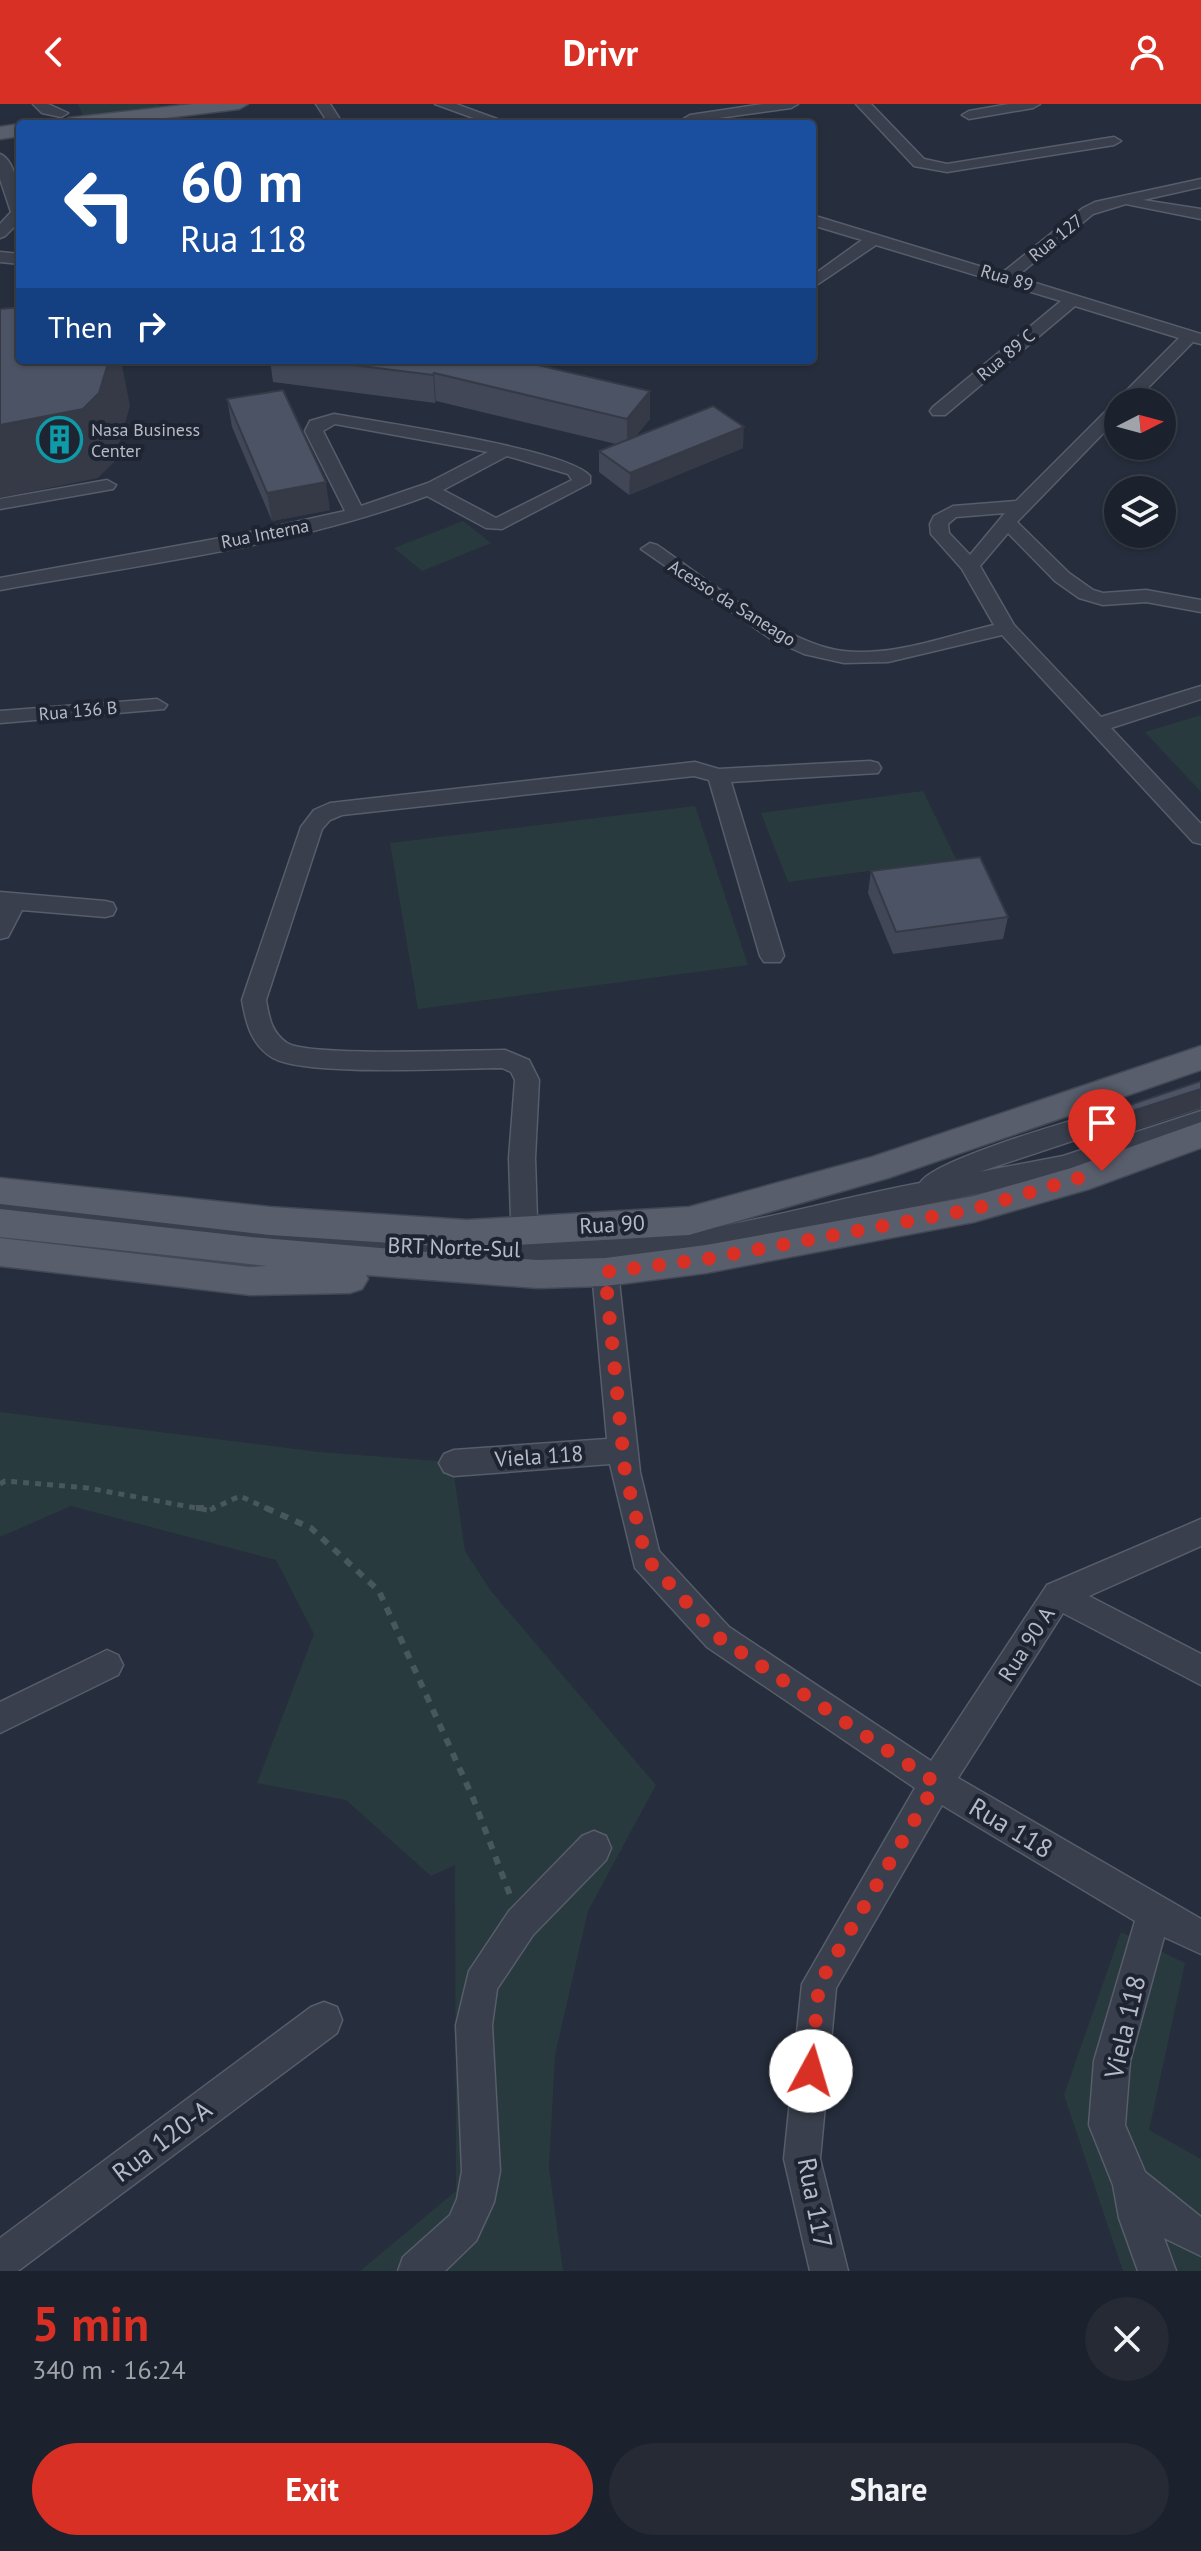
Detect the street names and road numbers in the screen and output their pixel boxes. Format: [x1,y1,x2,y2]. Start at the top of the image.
street label: Rua 127 [1024,209,1088,267]
street label: Rua 89 [978,259,1036,296]
street label: Rua 89 C [972,324,1039,385]
street label: Rua Interna [219,514,311,553]
street label: Acesso da Saneago [664,554,800,651]
street label: Rua 136 B [38,696,118,725]
street label: Rua 90 [579,1208,645,1240]
street label: BRT Norte-Sul [387,1231,521,1263]
street label: Viela 118 [493,1439,584,1473]
street label: Rua 90 A [992,1601,1061,1687]
street label: Rua 118 [964,1790,1059,1865]
street label: Viela 118 [1096,1972,1152,2083]
street label: Rua 120-A [105,2092,218,2189]
street label: Rua 117 [791,2155,840,2251]

